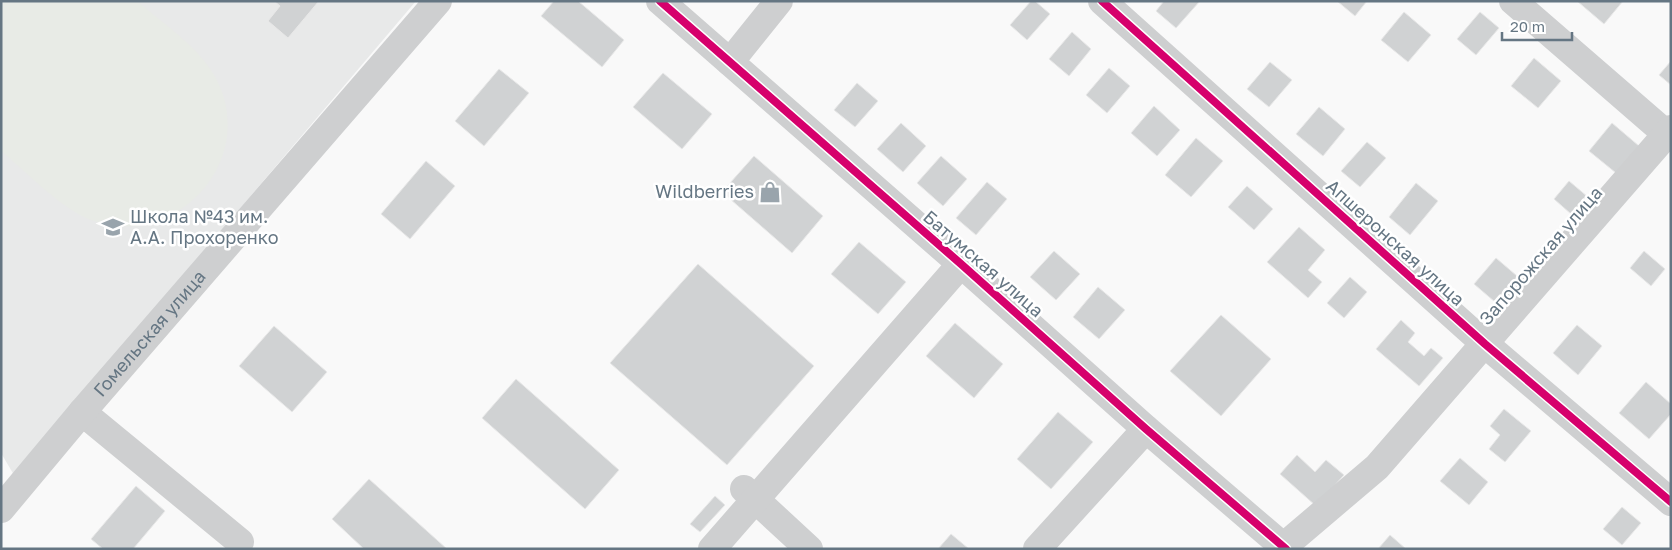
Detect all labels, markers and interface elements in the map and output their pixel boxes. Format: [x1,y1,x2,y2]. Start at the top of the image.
scale bar [1502,10,1572,42]
text: 20 m [1510,17,1545,35]
street label: Апшеронская улица [1322,174,1469,310]
shop icon: Wildberries [757,179,783,205]
place label: Wildberries [655,180,754,202]
street label: Запорожская улица [1474,182,1606,329]
place label: Школа №43 им. А.А. Прохоренко [130,205,279,248]
street label: Батумская улица [919,205,1048,321]
school or university icon: Школа №43 им. А.А. Прохоренко [100,214,126,240]
street label: Гомельская улица [88,265,210,401]

